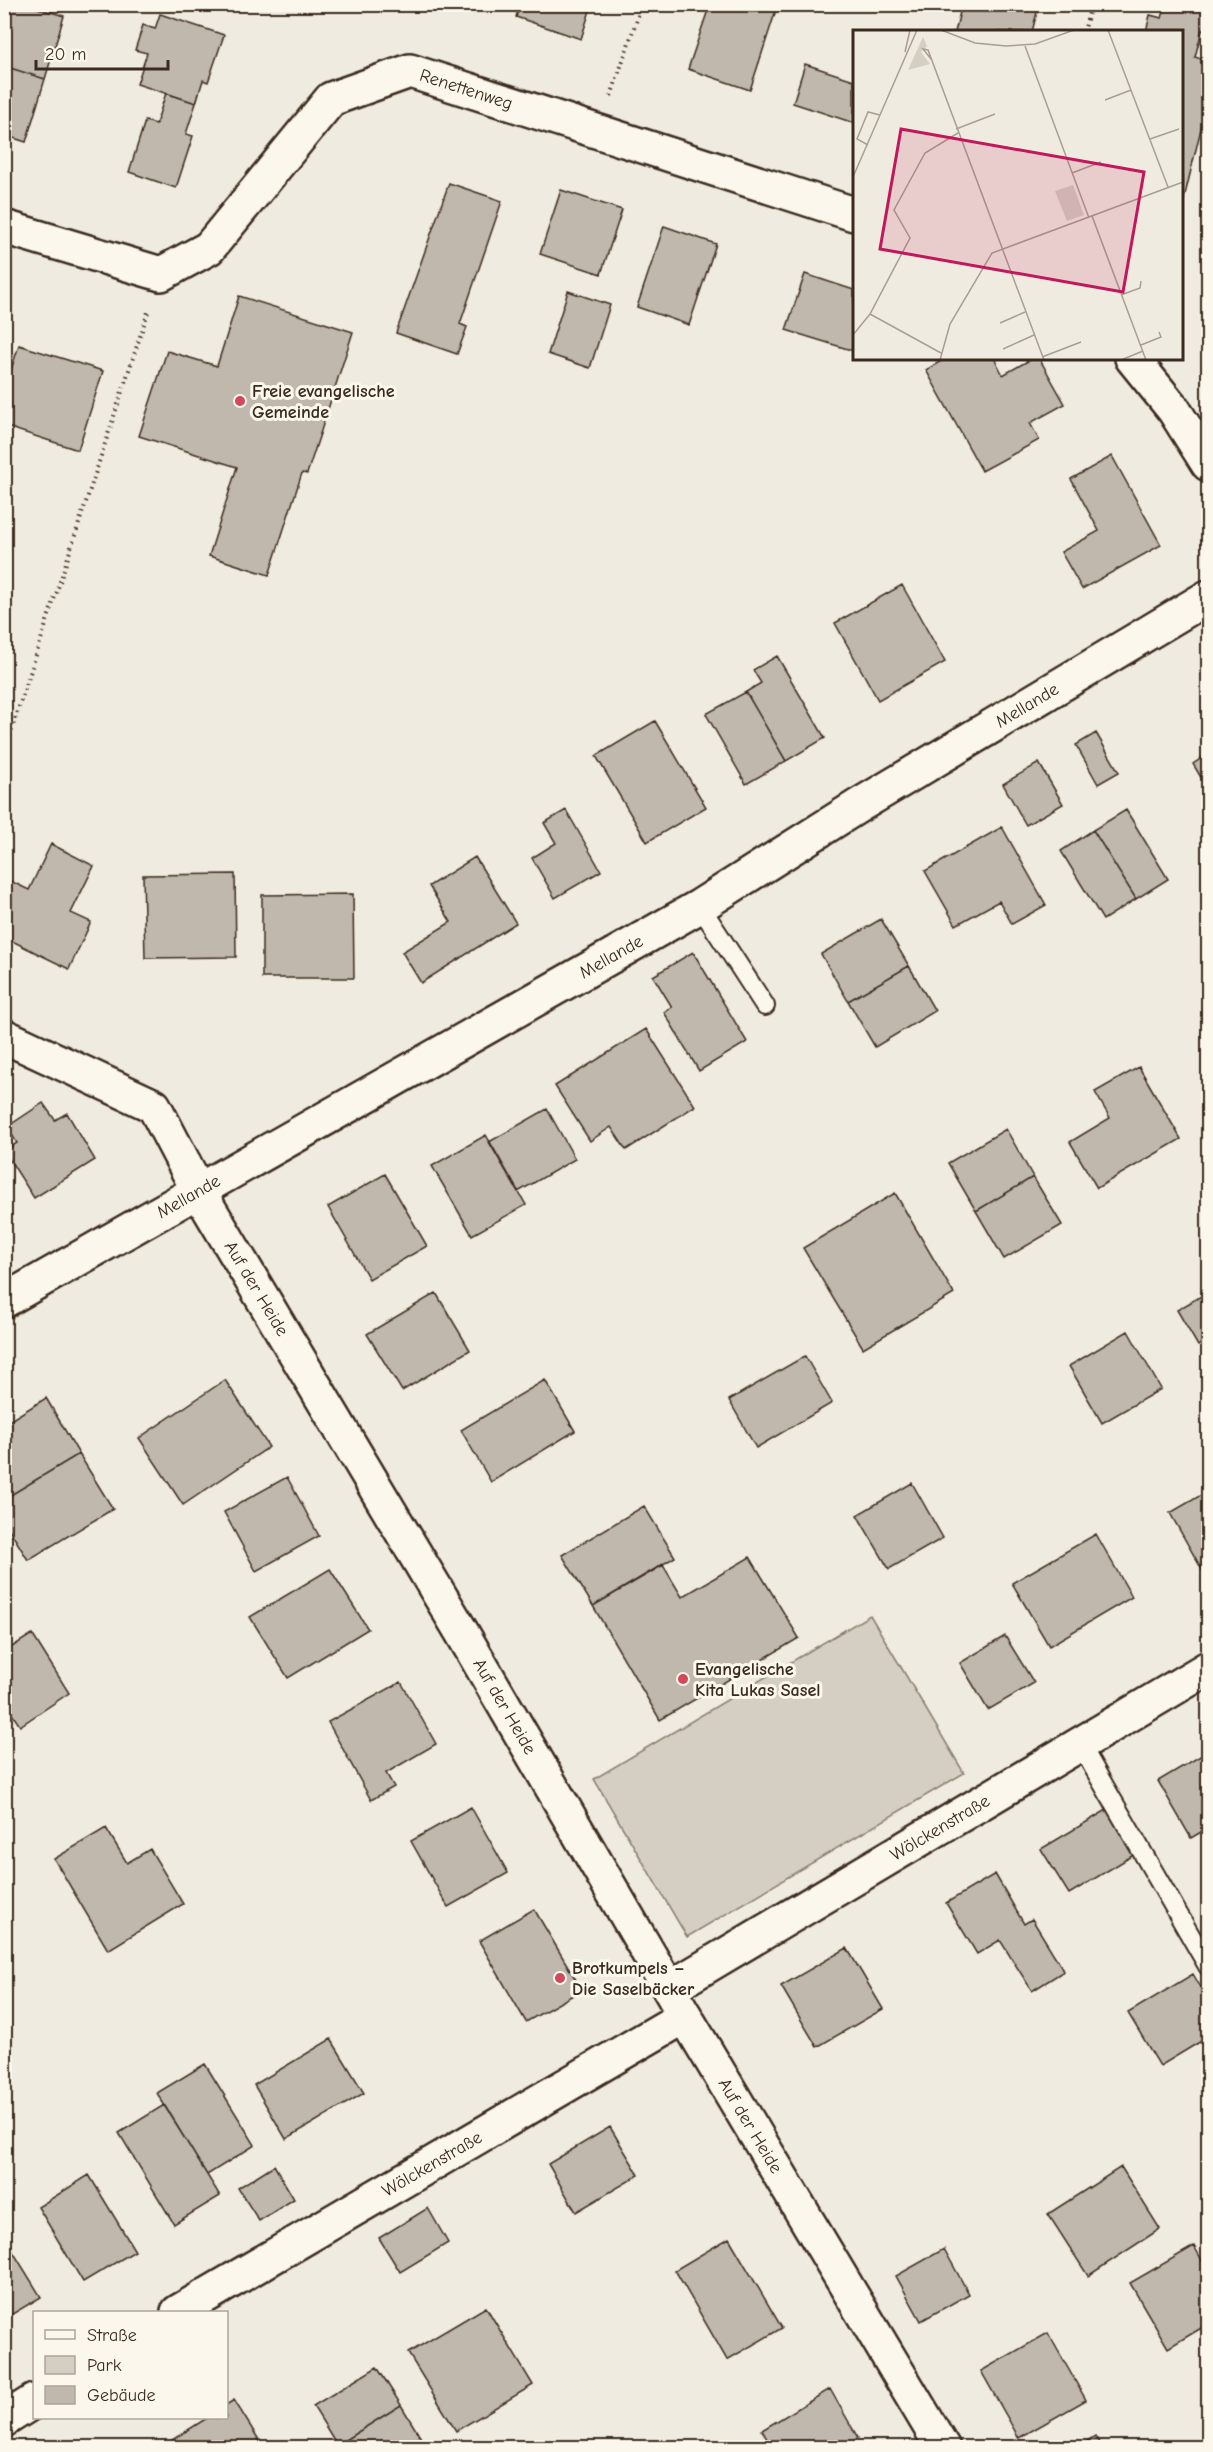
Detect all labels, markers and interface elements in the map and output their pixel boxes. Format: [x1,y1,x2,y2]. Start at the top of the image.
inset map [853,30,1183,360]
scale bar [36,33,168,71]
text: 20 m [45,44,86,65]
street label: Renettenweg [417,64,515,114]
place label: Freie evangelische Gemeinde [252,381,395,423]
marker: Freie evangelische Gemeinde [233,394,247,408]
street label: Mellande [992,678,1062,732]
street label: Mellande [575,930,647,983]
street label: Mellande [153,1170,224,1223]
street label: Auf der Heide [220,1237,293,1340]
street label: Auf der Heide [469,1655,541,1758]
place label: Evangelische Kita Lukas Sasel [695,1659,821,1701]
marker: Evangelische Kita Lukas Sasel [676,1672,690,1686]
street label: Wölckenstraße [886,1790,993,1865]
place label: Brotkumpels – Die Saselbäcker [572,1958,695,2000]
marker: Brotkumpels – Die Saselbäcker [553,1971,567,1985]
street label: Auf der Heide [714,2074,787,2177]
street label: Wölckenstraße [378,2127,485,2201]
legend [33,2311,228,2419]
text: Straße [87,2325,137,2346]
text: Park [87,2355,122,2376]
text: Gebäude [87,2385,156,2406]

